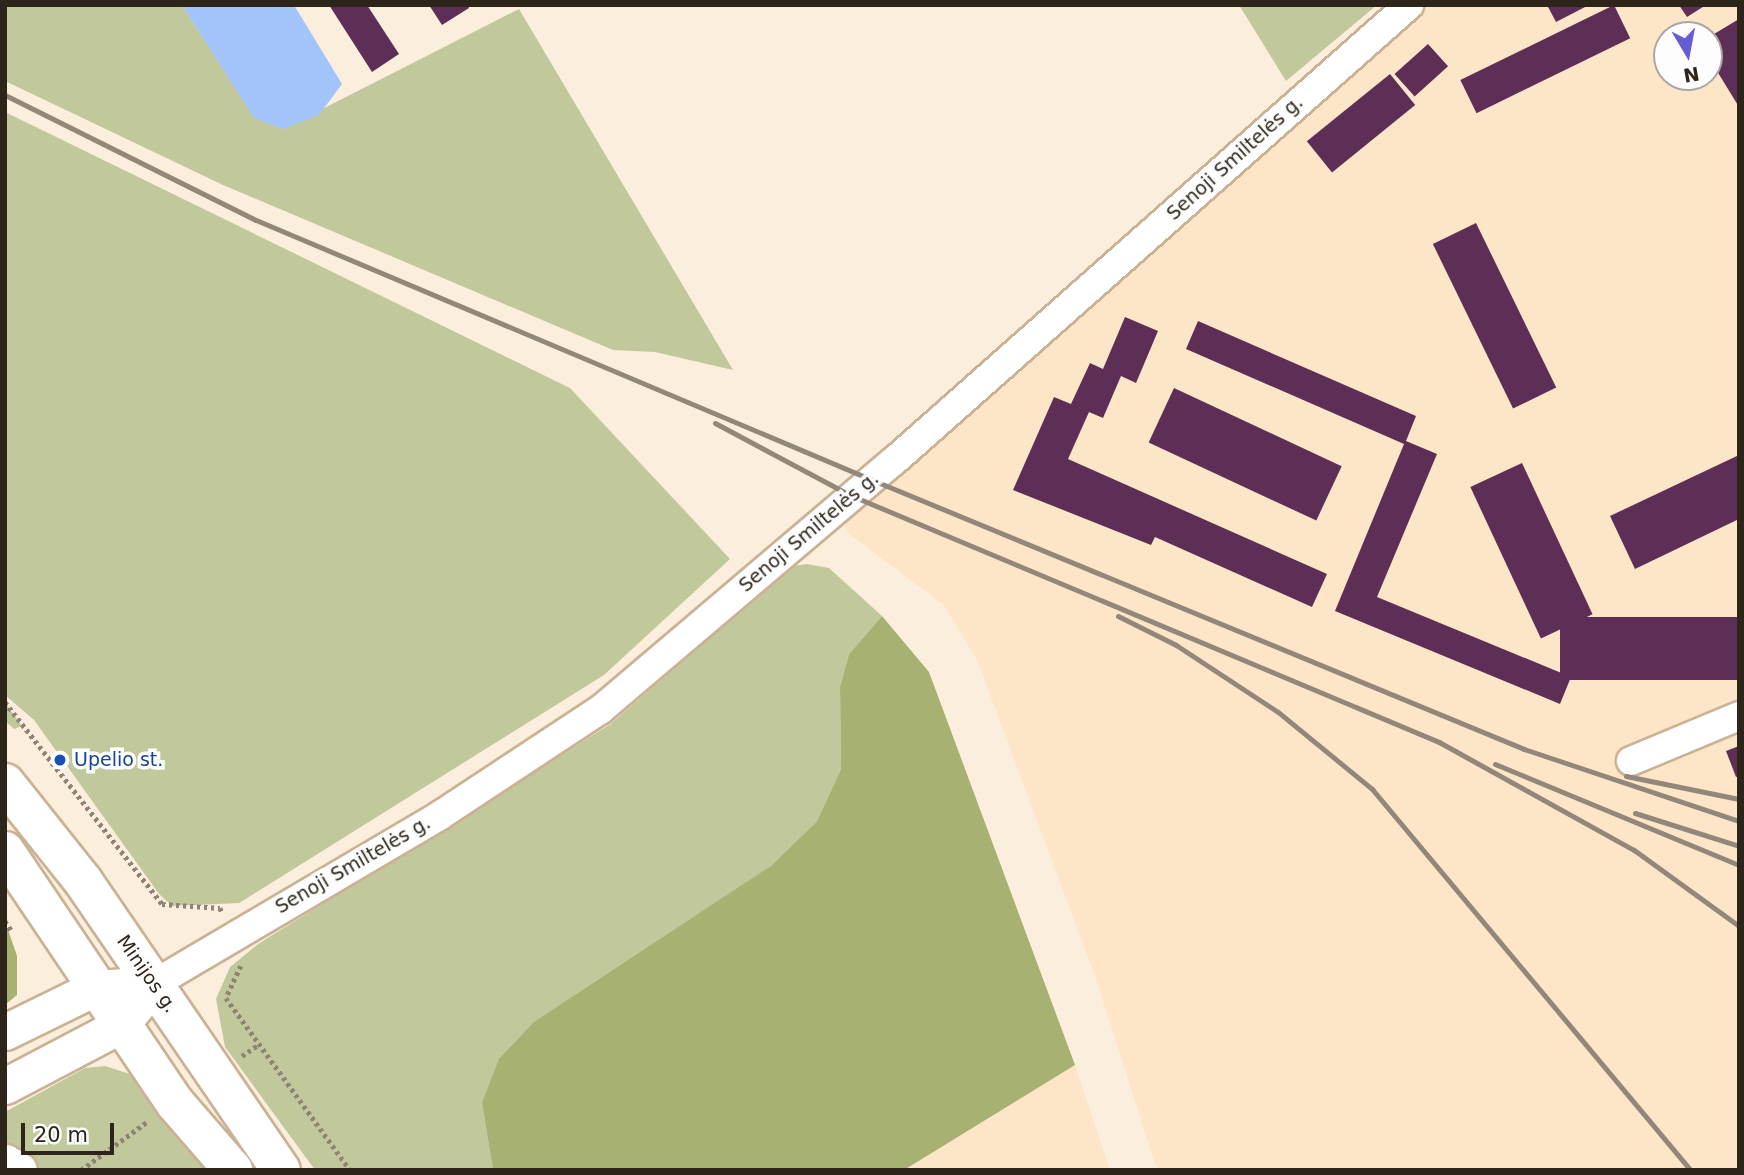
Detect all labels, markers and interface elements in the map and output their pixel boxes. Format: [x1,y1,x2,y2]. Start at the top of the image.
north arrow [1653,21,1723,91]
text: N [1682,62,1701,87]
street label: Senoji Smiltelės g. [1162,91,1308,225]
street label: Senoji Smiltelės g. [735,467,883,597]
place label: Upelio st. [74,749,163,771]
marker: Upelio st. [52,752,68,768]
street label: Senoji Smiltelės g. [271,811,435,919]
street label: Minijos g. [112,931,182,1017]
scale bar [24,1108,117,1152]
text: 20 m [34,1123,88,1147]

